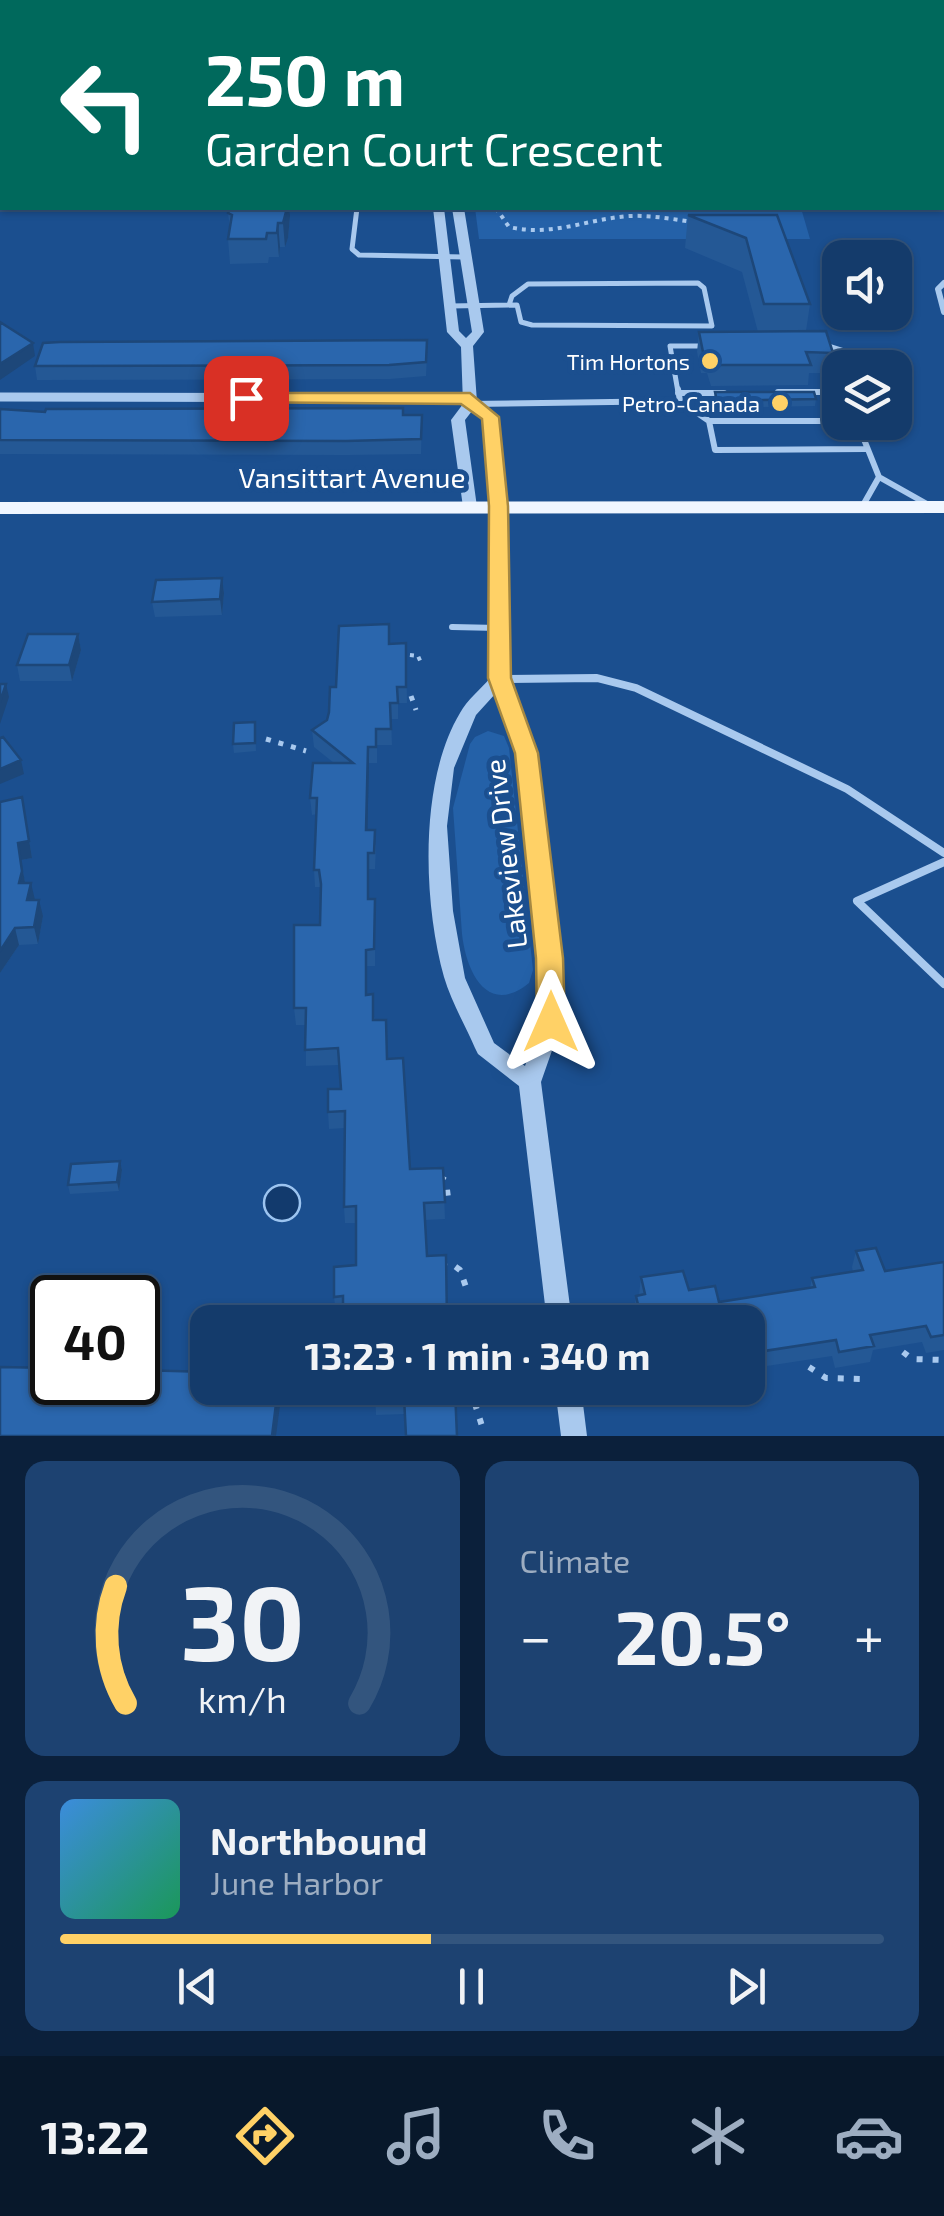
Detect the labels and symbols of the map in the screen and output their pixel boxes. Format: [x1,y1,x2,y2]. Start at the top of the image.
place label: Tim Hortons [567,348,690,374]
marker: Tim Hortons [699,350,721,372]
pin [204,356,289,441]
place label: Petro-Canada [622,390,760,416]
marker: Petro-Canada [769,392,791,414]
street label: Vansittart Avenue [238,460,466,494]
street label: Lakeview Drive [477,757,533,951]
position arrow [499,970,603,1074]
speed limit sign: 40 [30,1275,160,1405]

